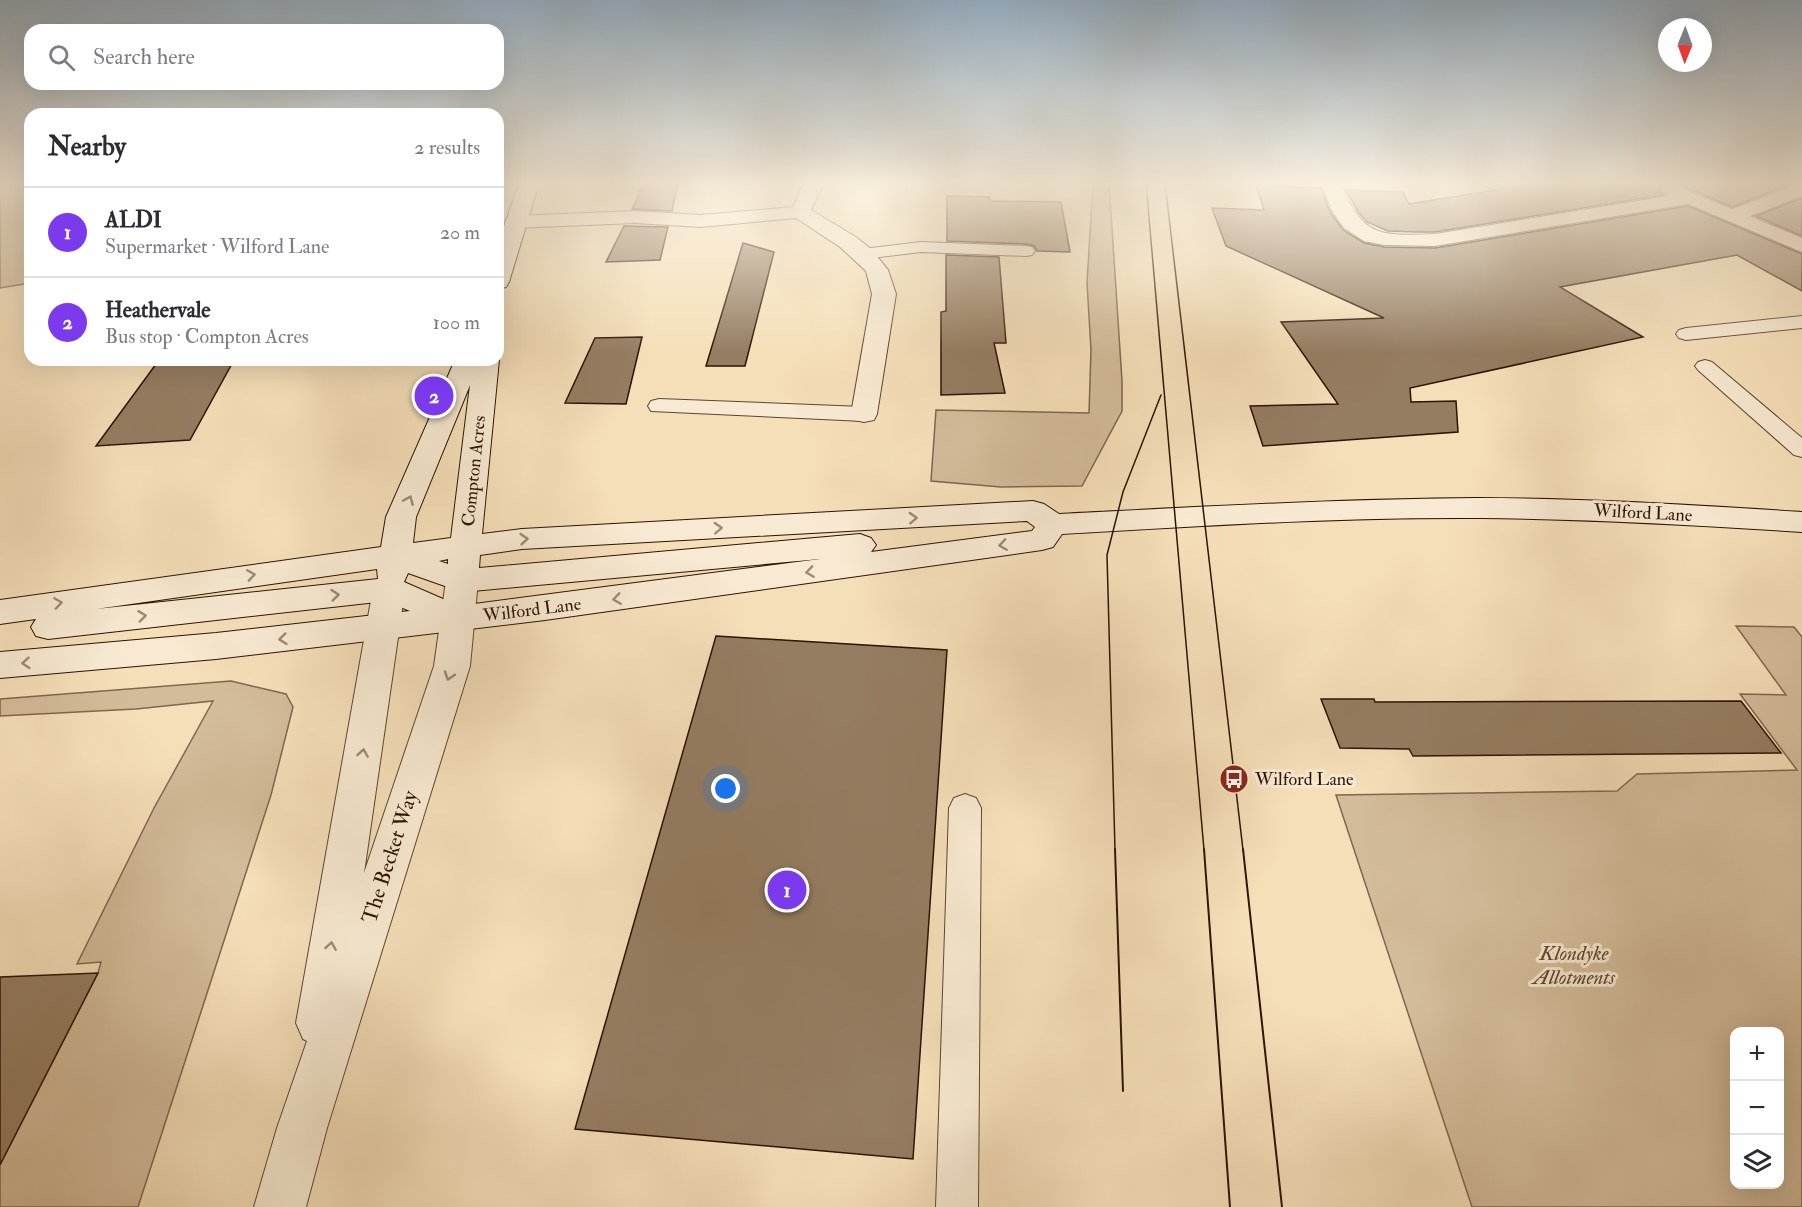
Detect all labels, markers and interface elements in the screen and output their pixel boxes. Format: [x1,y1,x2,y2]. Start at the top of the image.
north arrow [1658,18,1712,72]
search box [24,24,504,90]
icon: search [45,41,78,74]
text: Search here [93,43,195,71]
text: Nearby [48,131,126,163]
text: 2 results [414,135,480,160]
text: ALDI [105,206,162,234]
text: 1 [64,220,71,245]
text: 20 m [440,220,480,245]
text: Supermarket · Wilford Lane [105,234,329,259]
text: Heathervale [105,296,211,324]
text: 2 [62,310,73,335]
text: 100 m [433,310,480,335]
text: Bus stop · Compton Acres [105,324,309,349]
pin: 2 [414,374,454,418]
street label: Compton Acres [457,414,491,528]
one-way arrow [401,495,413,506]
street label: Wilford Lane [1592,499,1693,527]
one-way arrow [908,511,917,524]
one-way arrow [714,522,723,535]
one-way arrow [519,533,528,546]
one-way arrow [999,539,1008,551]
one-way arrow [806,565,815,578]
one-way arrow [246,569,255,581]
one-way arrow [331,589,340,602]
one-way arrow [612,592,622,604]
street label: Wilford Lane [481,593,583,628]
one-way arrow [53,598,62,610]
one-way arrow [137,610,146,623]
one-way arrow [278,632,288,644]
one-way arrow [22,656,31,669]
one-way arrow [444,670,456,681]
one-way arrow [356,749,368,758]
bus stop icon: Wilford Lane [1218,763,1250,795]
place label: Wilford Lane [1254,768,1354,791]
your location [711,774,740,803]
street label: The Becket Way [356,787,424,927]
pin: 1 [768,868,806,912]
park label: Klondyke Allotments [1531,940,1616,991]
one-way arrow [325,941,337,951]
map controls [1730,1027,1784,1189]
button: + [1730,1027,1784,1081]
button: − [1730,1081,1784,1135]
button: layers [1730,1135,1784,1189]

